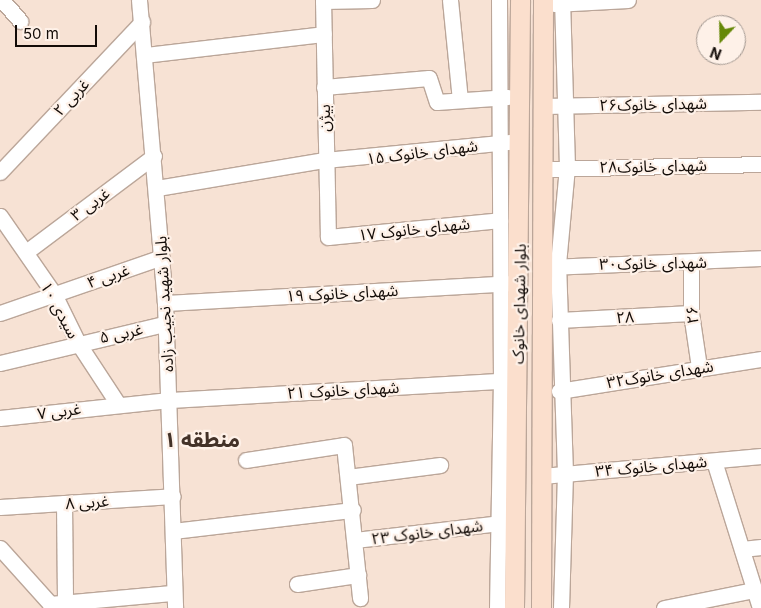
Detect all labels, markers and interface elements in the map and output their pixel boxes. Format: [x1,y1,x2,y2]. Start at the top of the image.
scale bar [18,15,100,47]
north arrow [696,15,746,65]
text: 50 m [23,24,59,43]
text: N [708,44,724,63]
street label: غربی ۲ [49,74,93,120]
street label: شهدای خانوک۲۶ [599,93,707,115]
street label: بیژن [314,104,334,132]
street label: شهدای خانوک ۱۵ [365,136,479,168]
street label: شهدای خانوک۲۸ [599,155,707,177]
street label: غربی ۳ [67,183,113,225]
street label: شهدای خانوک ۱۷ [357,214,471,244]
street label: بلوار شهید نجیب زاده [151,235,177,373]
street label: بلوار شهدای خانوک [508,244,530,364]
street label: شهدای خانوک۳۰ [599,252,707,274]
street label: غربی ۴ [84,260,132,292]
street label: سیدی ۱۰ [37,278,83,342]
street label: شهدای خانوک ۱۹ [285,280,399,306]
street label: ۲۶ [682,305,702,325]
street label: ۲۸ [615,307,635,327]
street label: غربی ۵ [98,319,144,347]
street label: شهدای خانوک۳۲ [605,356,715,392]
street label: شهدای خانوک ۲۱ [286,377,400,403]
street label: غربی ۷ [36,399,82,423]
district label: منطقه ۱ [164,427,240,453]
street label: ۳۴ شهدای خانوک [594,452,708,480]
street label: غربی ۸ [65,491,109,513]
street label: شهدای خانوک ۲۳ [370,516,484,548]

